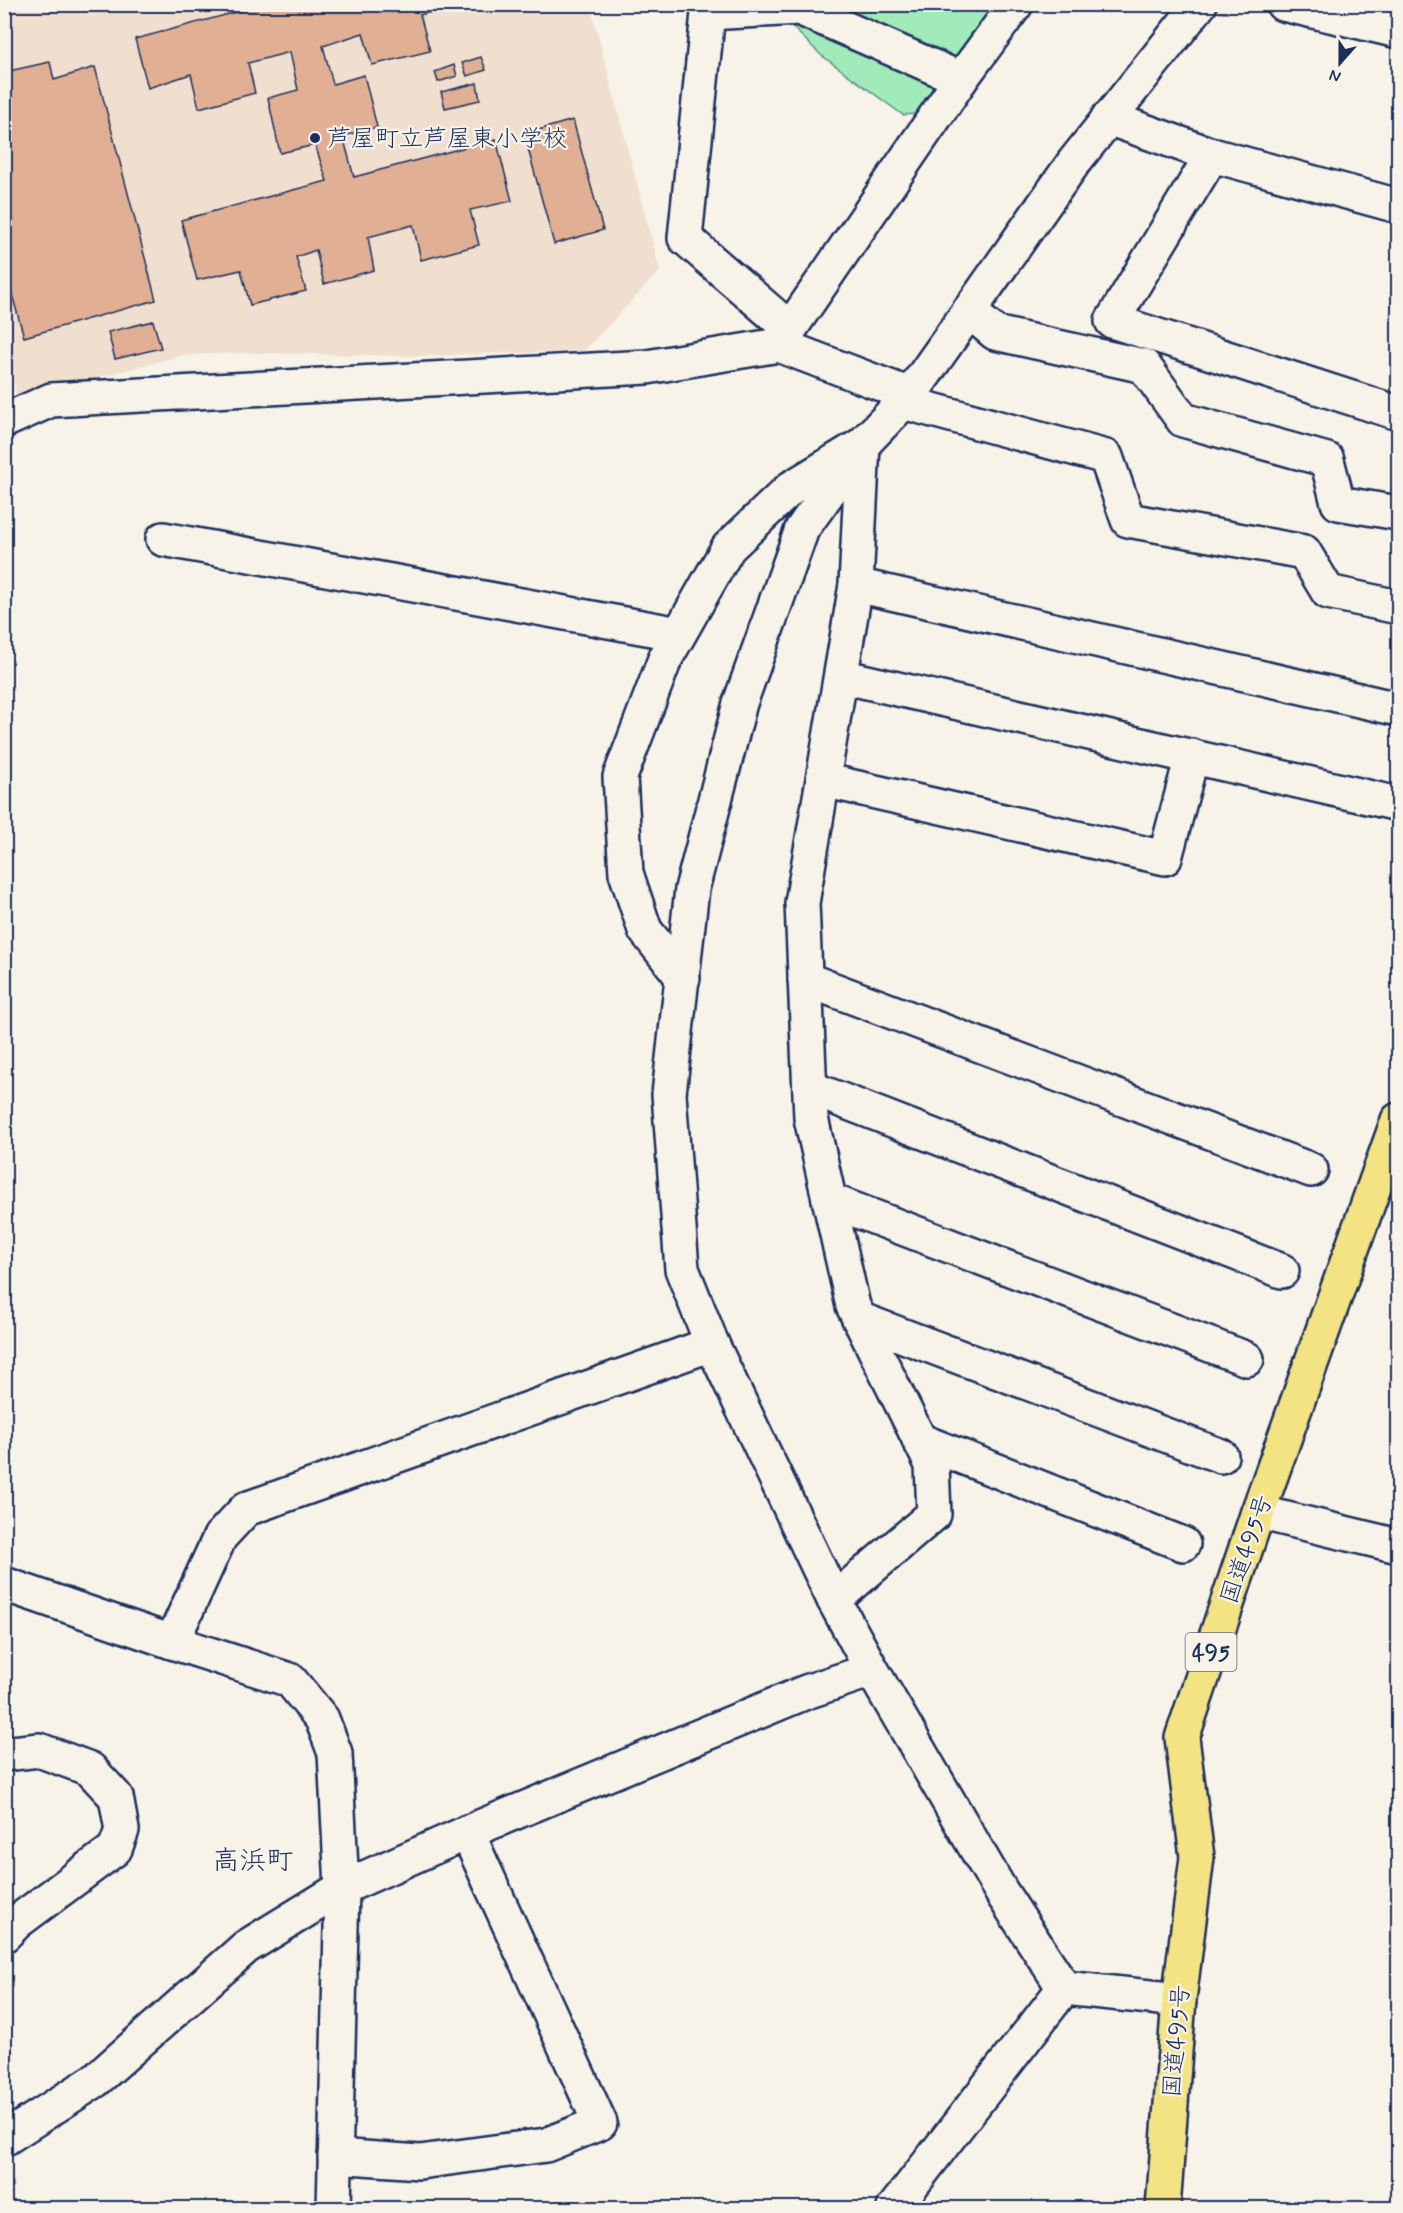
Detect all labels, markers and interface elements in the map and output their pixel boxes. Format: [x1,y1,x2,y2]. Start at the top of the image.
north arrow [1310,33,1370,93]
text: N [1326,64,1344,87]
place label: 芦屋町立芦屋東小学校 [327,124,567,155]
marker: 芦屋町立芦屋東小学校 [308,131,322,145]
street label: 国道495号 [1214,1491,1281,1608]
road number: 495 [1186,1633,1236,1671]
district label: 高浜町 [213,1844,294,1879]
street label: 国道495号 [1157,1983,1198,2099]

